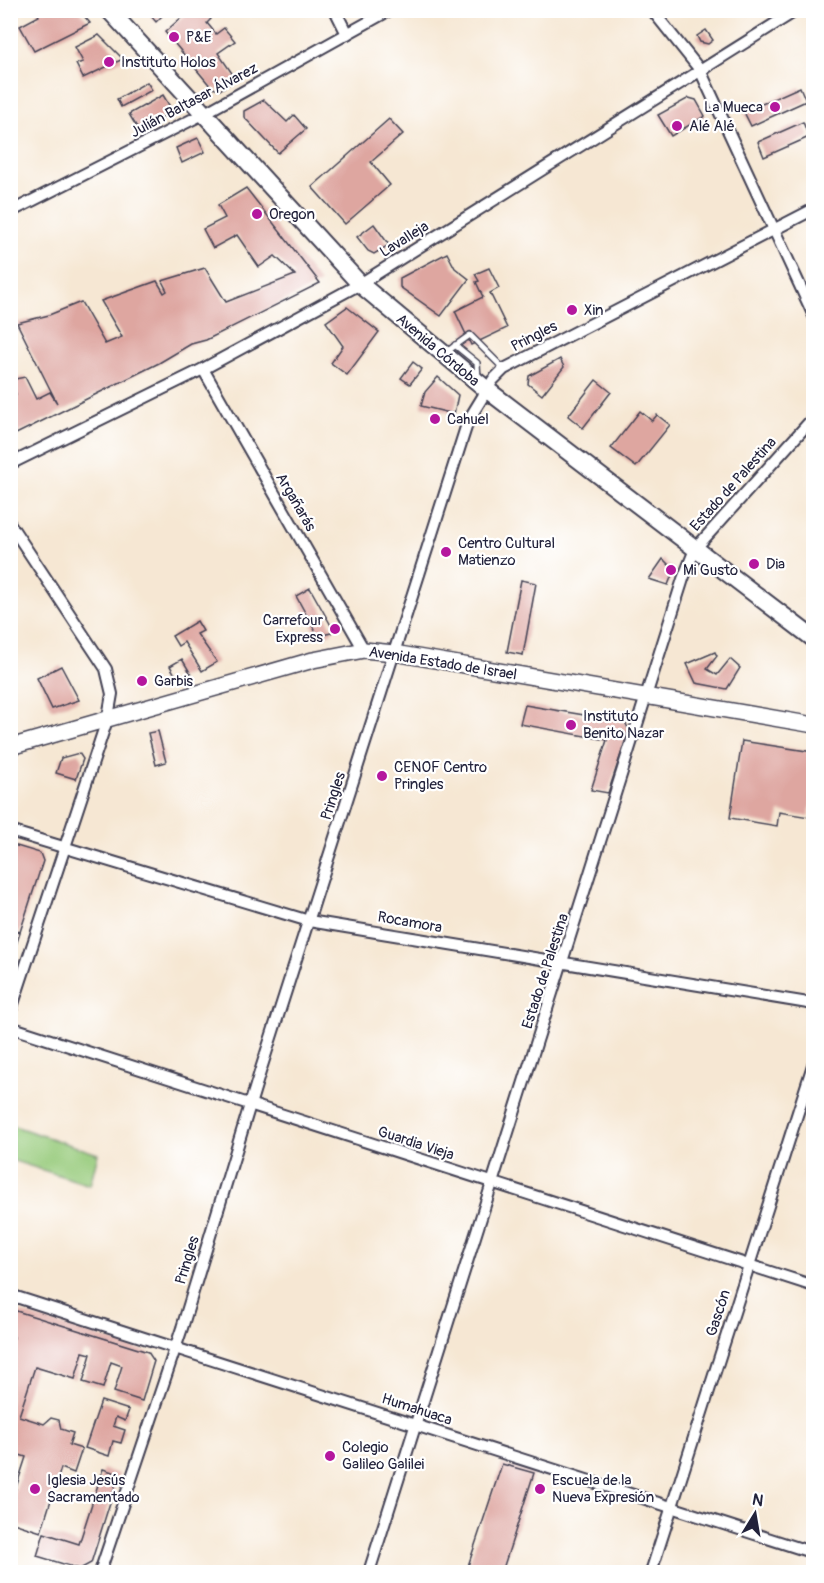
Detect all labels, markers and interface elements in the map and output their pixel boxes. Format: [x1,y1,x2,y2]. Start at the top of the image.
place label: P&E [186,28,212,47]
marker: P&E [167,30,181,44]
place label: Instituto Holos [121,53,216,72]
marker: Instituto Holos [102,55,116,69]
street label: Julián Baltasar Álvarez [127,59,261,142]
place label: La Mueca [704,98,763,117]
marker: La Mueca [768,100,782,114]
place label: Alé Alé [689,117,735,136]
marker: Alé Alé [670,119,684,133]
place label: Oregon [269,205,315,224]
marker: Oregon [250,207,264,221]
street label: Lavalleja [376,217,432,262]
place label: Xin [584,301,604,320]
marker: Xin [565,303,579,317]
street label: Avenida Córdoba [392,310,483,391]
street label: Pringles [508,317,561,356]
place label: Cahuel [447,410,489,429]
marker: Cahuel [428,412,442,426]
street label: Estado de Palestina [686,433,781,535]
street label: Argañarás [271,470,320,535]
place label: Centro Cultural Matienzo [458,534,555,570]
marker: Centro Cultural Matienzo [439,545,453,559]
place label: Dia [766,555,785,574]
marker: Dia [747,557,761,571]
place label: Mi Gusto [683,561,738,580]
marker: Mi Gusto [664,563,678,577]
place label: Carrefour Express [263,611,324,647]
marker: Carrefour Express [328,622,342,636]
street label: Avenida Estado de Israel [368,642,518,685]
place label: Garbis [154,672,193,691]
marker: Garbis [135,674,149,688]
place label: Instituto Benito Nazar [583,707,665,743]
marker: Instituto Benito Nazar [564,718,578,732]
place label: CENOF Centro Pringles [394,758,487,794]
street label: Pringles [317,769,350,823]
marker: CENOF Centro Pringles [375,769,389,783]
street label: Rocamora [376,907,444,937]
street label: Estado de Palestina [518,911,573,1031]
street label: Guardia Vieja [375,1122,456,1165]
street label: Pringles [171,1233,204,1287]
street label: Gascón [702,1287,735,1339]
street label: Humahuaca [379,1389,455,1430]
place label: Colegio Galileo Galilei [342,1438,425,1474]
marker: Colegio Galileo Galilei [323,1449,337,1463]
place label: Iglesia Jesús Sacramentado [47,1471,140,1507]
place label: Escuela de la Nueva Expresión [552,1471,654,1507]
marker: Iglesia Jesús Sacramentado [28,1482,42,1496]
marker: Escuela de la Nueva Expresión [533,1482,547,1496]
north arrow [725,1484,785,1544]
text: N [750,1489,765,1511]

